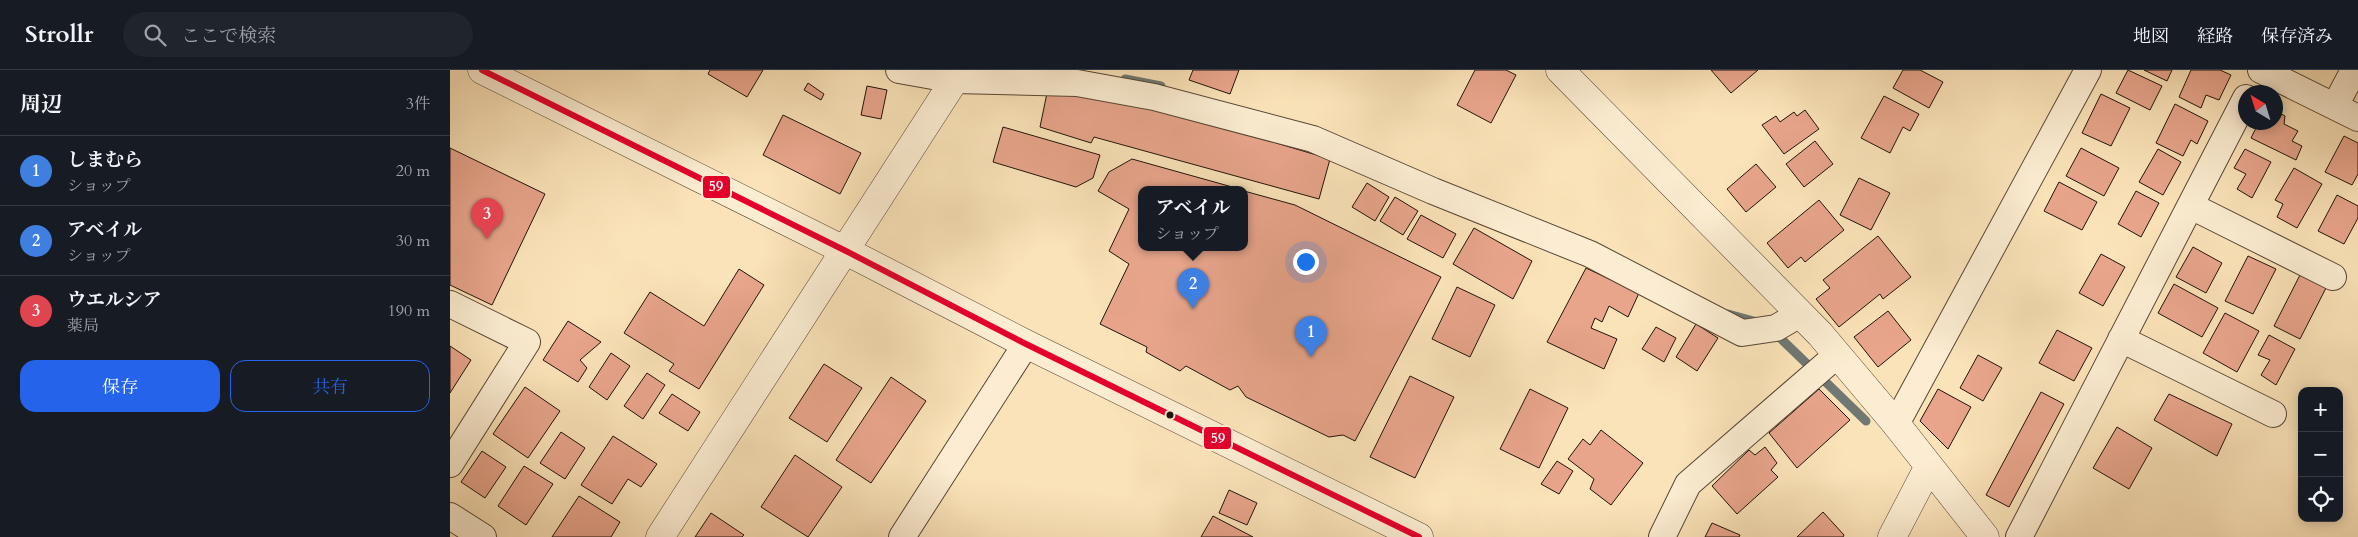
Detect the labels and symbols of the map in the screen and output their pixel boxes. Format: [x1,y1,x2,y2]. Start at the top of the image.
north arrow [2238,85,2283,130]
line badge: 59 [702,175,731,199]
text: 59 [709,177,723,196]
pin: 3 [471,198,503,239]
your location [1293,249,1319,275]
pin: 2 [1177,268,1209,309]
pin: 1 [1295,316,1327,357]
unlabelled marker [1165,410,1175,420]
line badge: 59 [1203,426,1232,450]
text: 59 [1211,429,1225,448]

